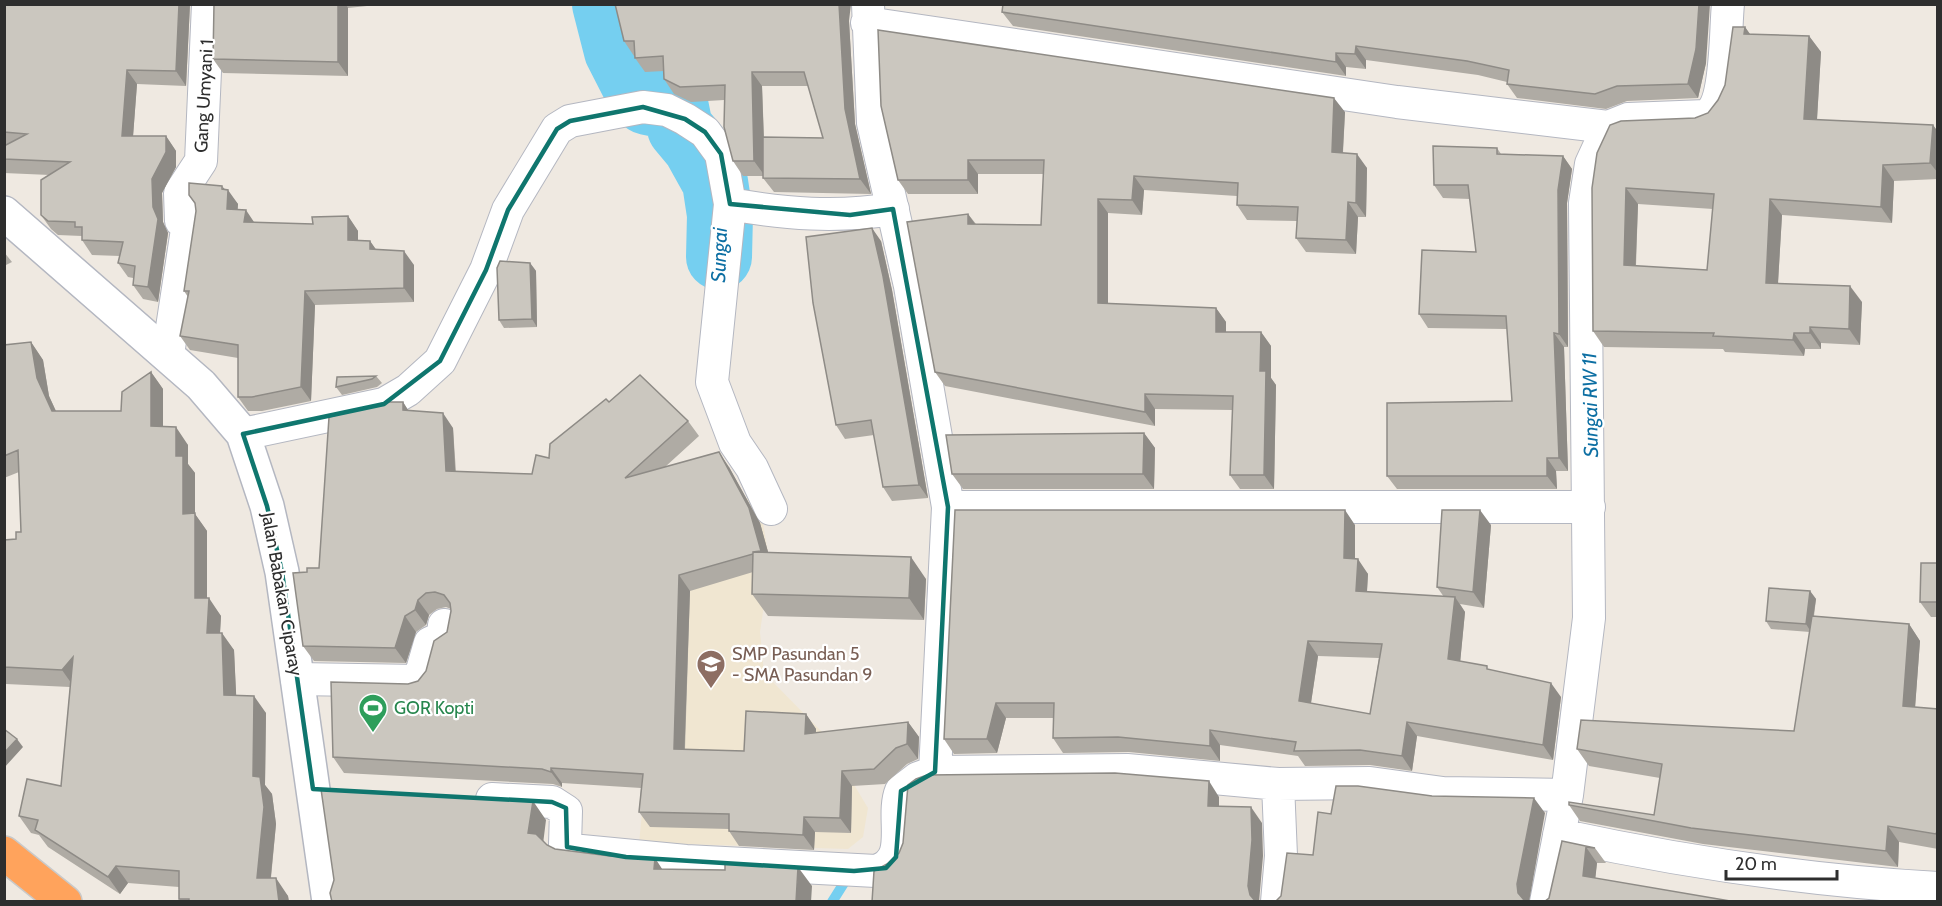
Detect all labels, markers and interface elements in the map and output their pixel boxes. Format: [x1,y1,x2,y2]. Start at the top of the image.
street label: Gang Umyani 1 [190,39,218,153]
water label: Sungai [706,226,732,283]
water label: Sungai RW 11 [1577,352,1603,458]
street label: Jalan Babakan Ciparay [257,509,307,678]
place label: SMP Pasundan 5 - SMA Pasundan 9 [732,643,873,686]
school or university icon: SMP Pasundan 5 - SMA Pasundan 9 [695,648,727,690]
sports icon: GOR Kopti [357,692,389,734]
place label: GOR Kopti [394,697,474,719]
scale bar [1726,843,1837,881]
text: 20 m [1735,853,1777,875]

